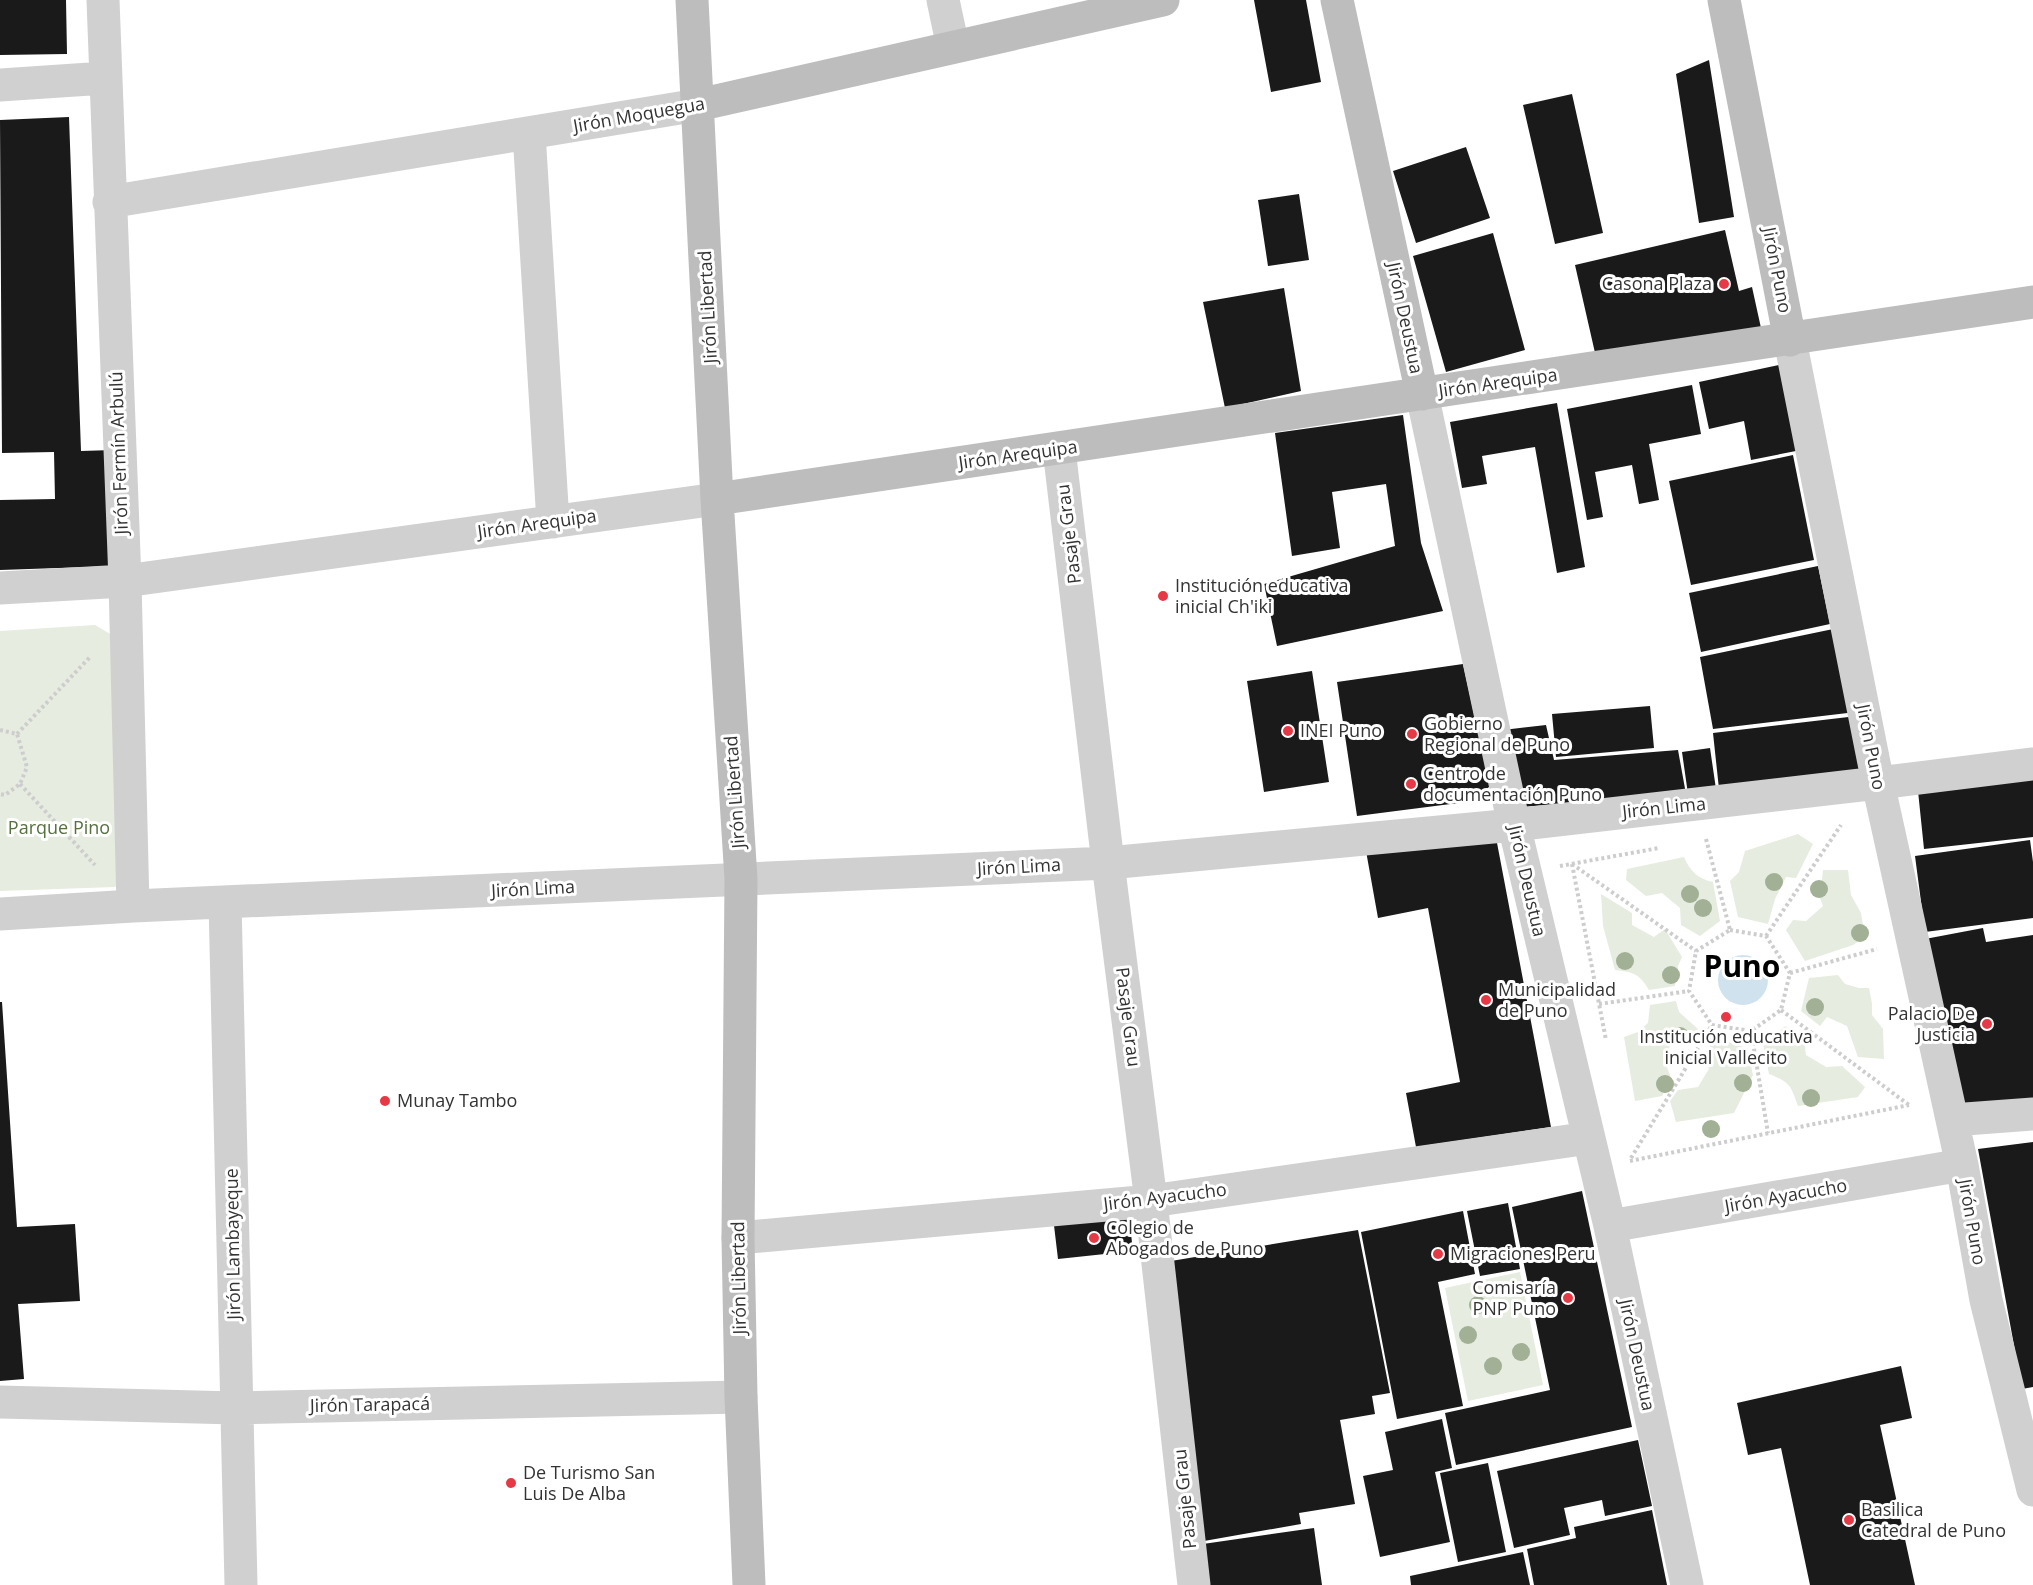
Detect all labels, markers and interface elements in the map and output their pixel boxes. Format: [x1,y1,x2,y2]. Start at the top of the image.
street label: Jirón Moquegua [569,91,707,138]
street label: Jirón Puno [1758,223,1798,315]
street label: Jirón Libertad [692,250,722,366]
street label: Jirón Deustua [1382,258,1430,376]
place label: Casona Plaza [1602,271,1712,295]
marker: Casona Plaza [1717,277,1731,291]
street label: Jirón Arequipa [1435,362,1559,403]
street label: Jirón Fermín Arbulú [103,371,133,537]
street label: Jirón Arequipa [955,434,1079,475]
street label: Pasaje Grau [1050,483,1086,585]
street label: Jirón Arequipa [474,503,598,544]
place label: Institución educativa inicial Ch'iki [1175,573,1349,618]
marker: Institución educativa inicial Ch'iki [1156,589,1170,603]
street label: Jirón Puno [1852,700,1892,792]
place label: Gobierno Regional de Puno [1424,711,1570,756]
place label: INEI Puno [1300,718,1382,742]
marker: INEI Puno [1281,724,1295,738]
marker: Gobierno Regional de Puno [1405,727,1419,741]
street label: Jirón Libertad [718,735,750,851]
place label: Centro de documentación Puno [1423,761,1602,806]
marker: Centro de documentación Puno [1404,777,1418,791]
street label: Jirón Lima [1619,791,1707,824]
park label: Parque Pino [8,815,110,839]
street label: Jirón Deustua [1503,821,1552,939]
street label: Jirón Lima [974,852,1061,880]
street label: Jirón Lima [488,874,575,902]
district label: Puno [1704,945,1780,986]
street label: Pasaje Grau [1111,966,1147,1068]
place label: Municipalidad de Puno [1498,977,1616,1022]
marker: Municipalidad de Puno [1479,993,1493,1007]
place label: Palacio De Justicia [1888,1001,1975,1046]
marker: Institución educativa inicial Vallecito [1719,1010,1733,1024]
marker: Palacio De Justicia [1980,1017,1994,1031]
place label: Institución educativa inicial Vallecito [1639,1024,1813,1069]
place label: Munay Tambo [397,1088,517,1112]
marker: Munay Tambo [378,1094,392,1108]
street label: Jirón Lambayeque [219,1168,245,1322]
street label: Jirón Ayacucho [1721,1172,1849,1218]
street label: Jirón Puno [1953,1175,1992,1267]
street label: Jirón Ayacucho [1100,1177,1228,1216]
place label: Colegio de Abogados de Puno [1106,1215,1264,1260]
street label: Jirón Libertad [725,1221,751,1337]
marker: Colegio de Abogados de Puno [1087,1231,1101,1245]
place label: Migraciones Peru [1450,1241,1596,1265]
marker: Migraciones Peru [1431,1247,1445,1261]
place label: Comisaría PNP Puno [1472,1275,1556,1320]
marker: Comisaría PNP Puno [1561,1291,1575,1305]
street label: Jirón Deustua [1614,1295,1662,1413]
street label: Jirón Tarapacá [308,1391,430,1417]
street label: Pasaje Grau [1167,1448,1201,1550]
place label: De Turismo San Luis De Alba [523,1460,655,1505]
marker: De Turismo San Luis De Alba [504,1476,518,1490]
place label: Basilica Catedral de Puno [1861,1497,2006,1542]
marker: Basilica Catedral de Puno [1842,1513,1856,1527]

